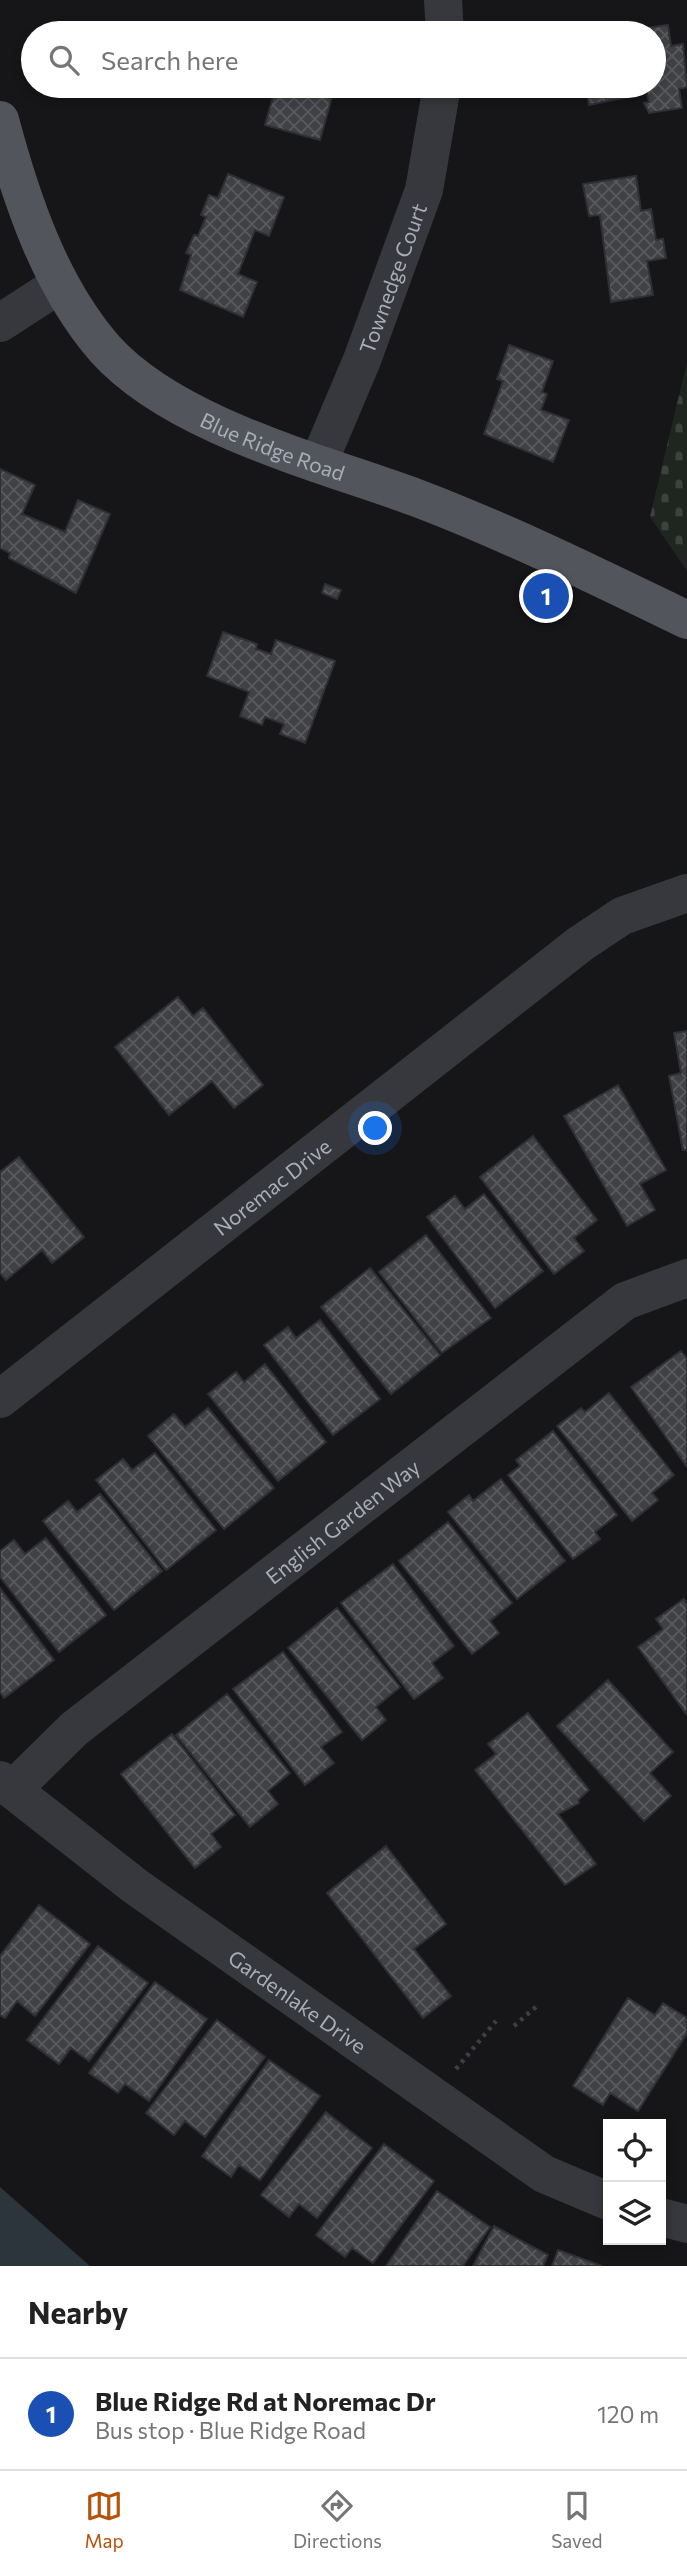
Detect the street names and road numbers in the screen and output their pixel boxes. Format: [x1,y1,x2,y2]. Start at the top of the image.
street label: Townedge Court [353,200,431,357]
street label: Blue Ridge Road [197,406,348,485]
street label: Noremac Drive [208,1132,335,1240]
street label: English Garden Way [260,1453,424,1588]
street label: Gardenlake Drive [224,1944,372,2058]

